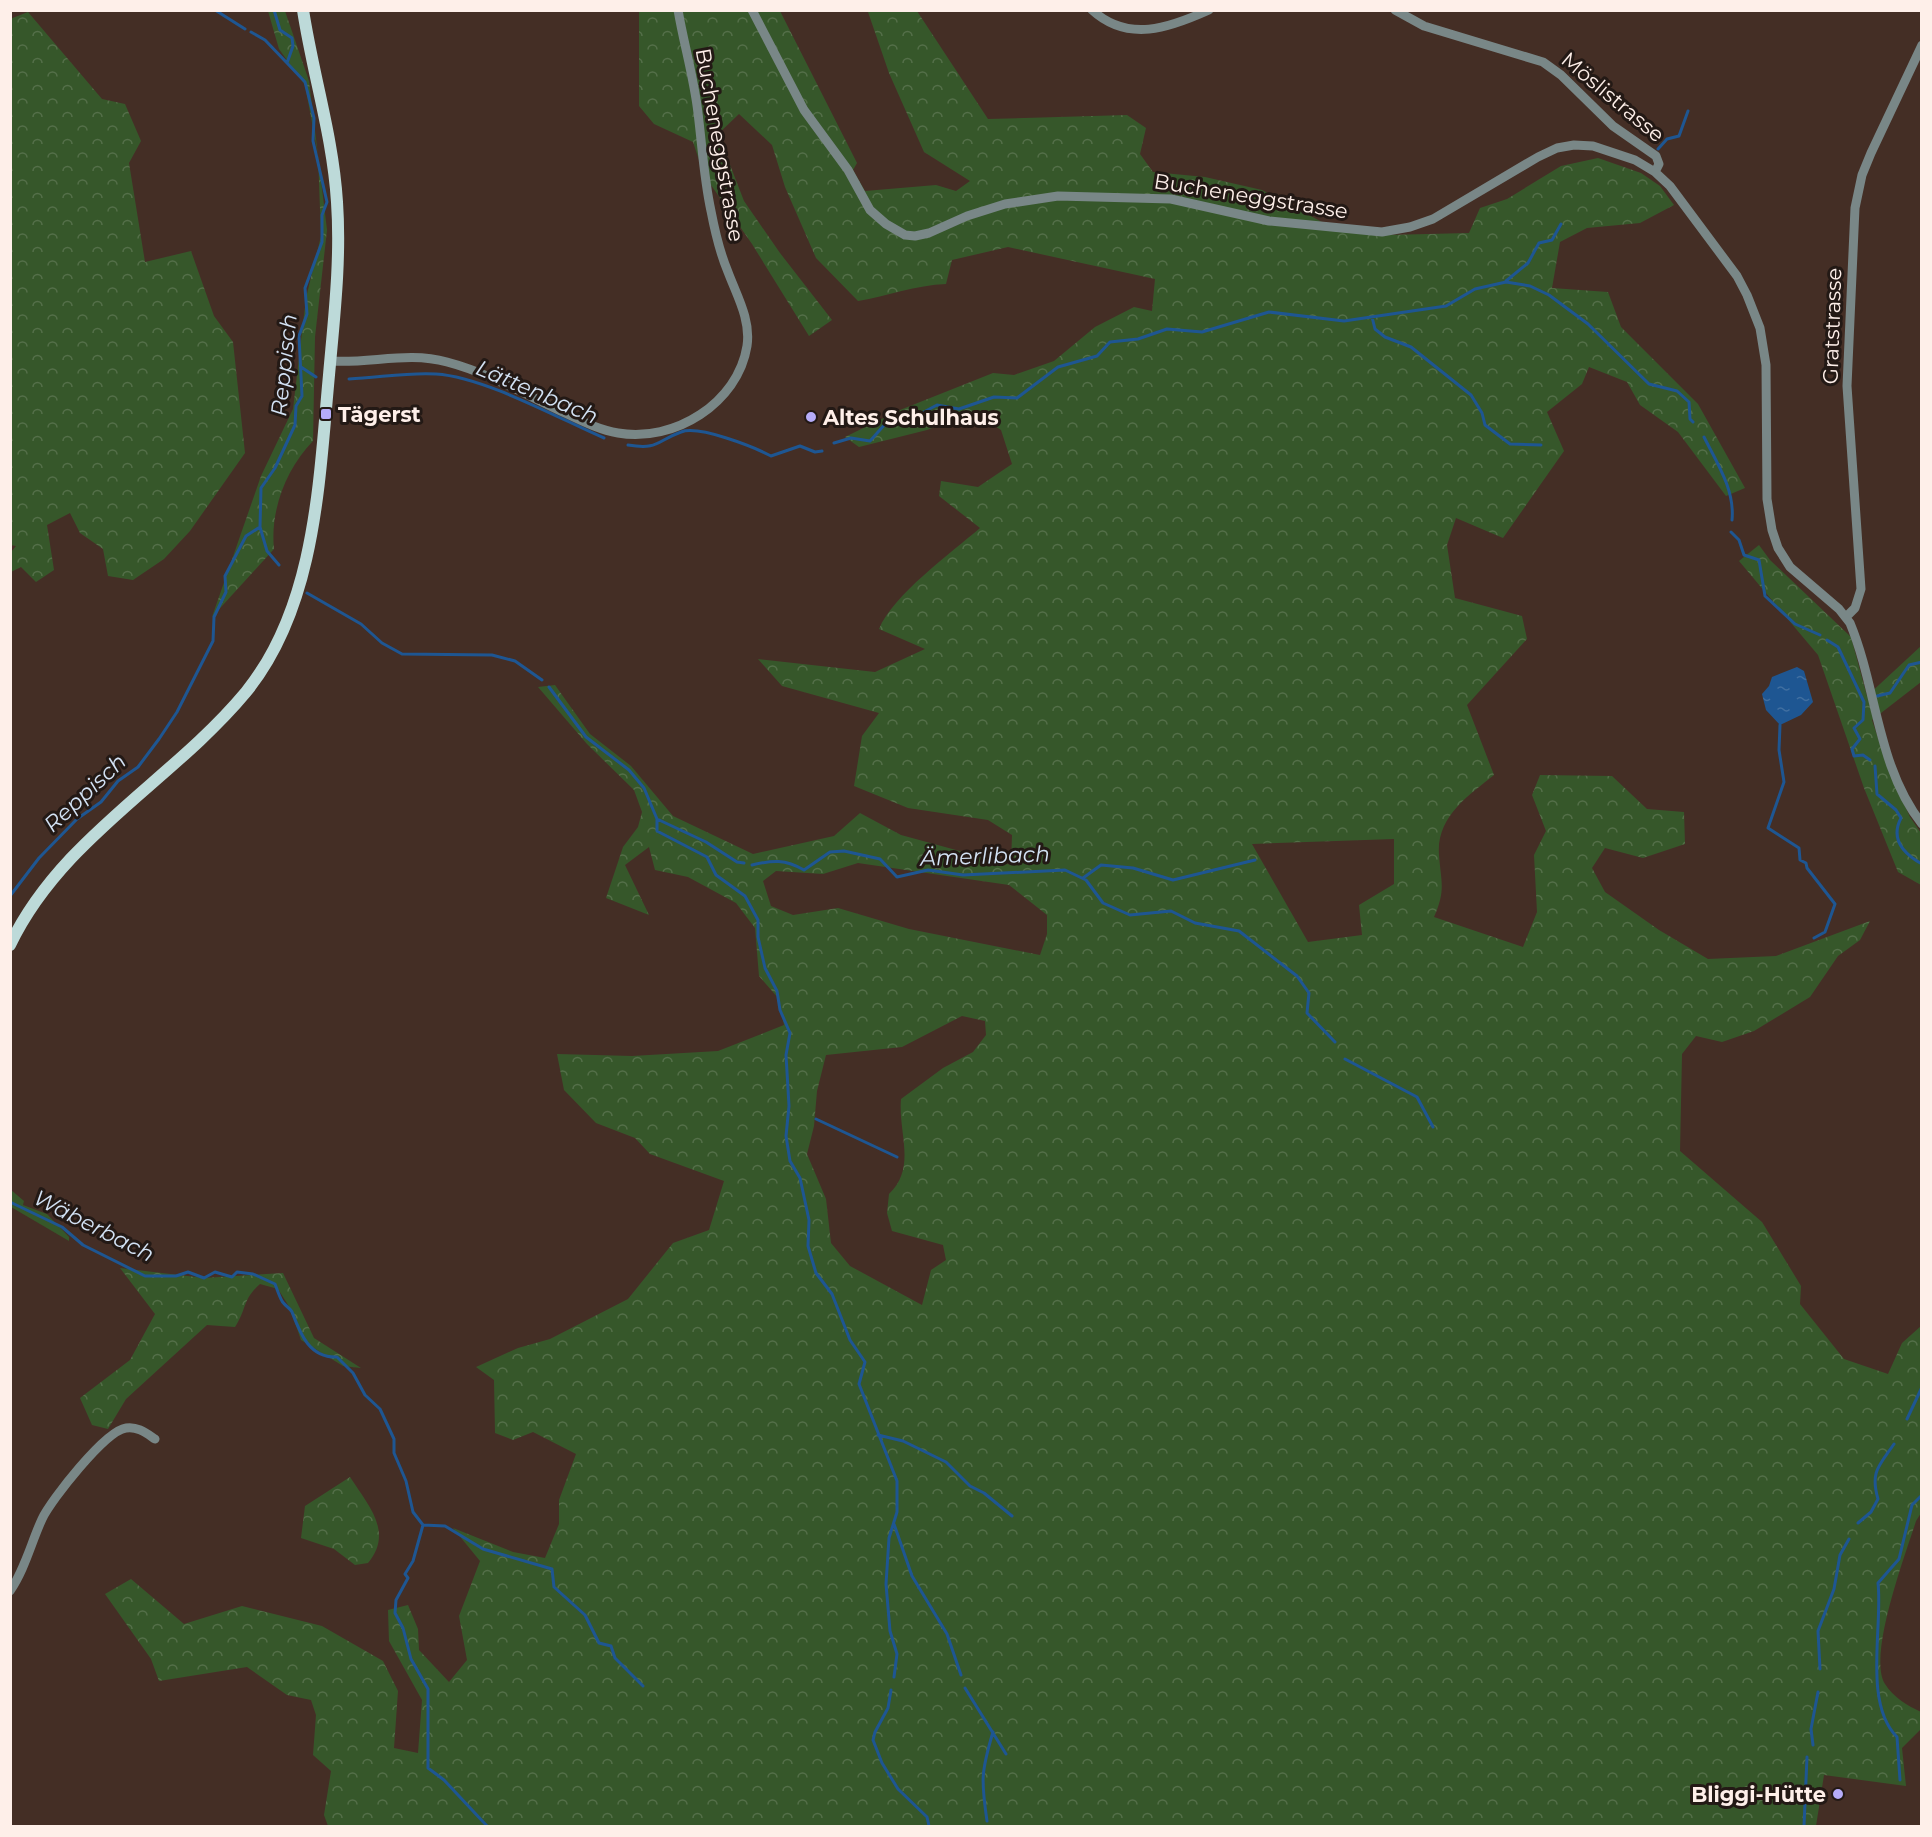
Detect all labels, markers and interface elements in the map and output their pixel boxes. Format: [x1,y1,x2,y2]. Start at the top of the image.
street label: Bucheneggstrasse [691,46,749,244]
street label: Möslistrasse [1556,47,1670,147]
street label: Bucheneggstrasse [1152,168,1350,224]
street label: Gratstrasse [1817,267,1847,385]
water label: Reppisch [265,312,303,418]
water label: Lättenbach [472,354,602,430]
place label: Tägerst [338,402,421,427]
place label: Altes Schulhaus [822,405,999,430]
marker: Tägerst [319,407,333,421]
marker: Altes Schulhaus [804,410,818,424]
water label: Reppisch [38,748,132,838]
water label: Ämerlibach [918,840,1050,872]
water label: Wäberbach [29,1184,159,1268]
place label: Bliggi-Hütte [1691,1782,1826,1807]
marker: Bliggi-Hütte [1831,1787,1845,1801]

